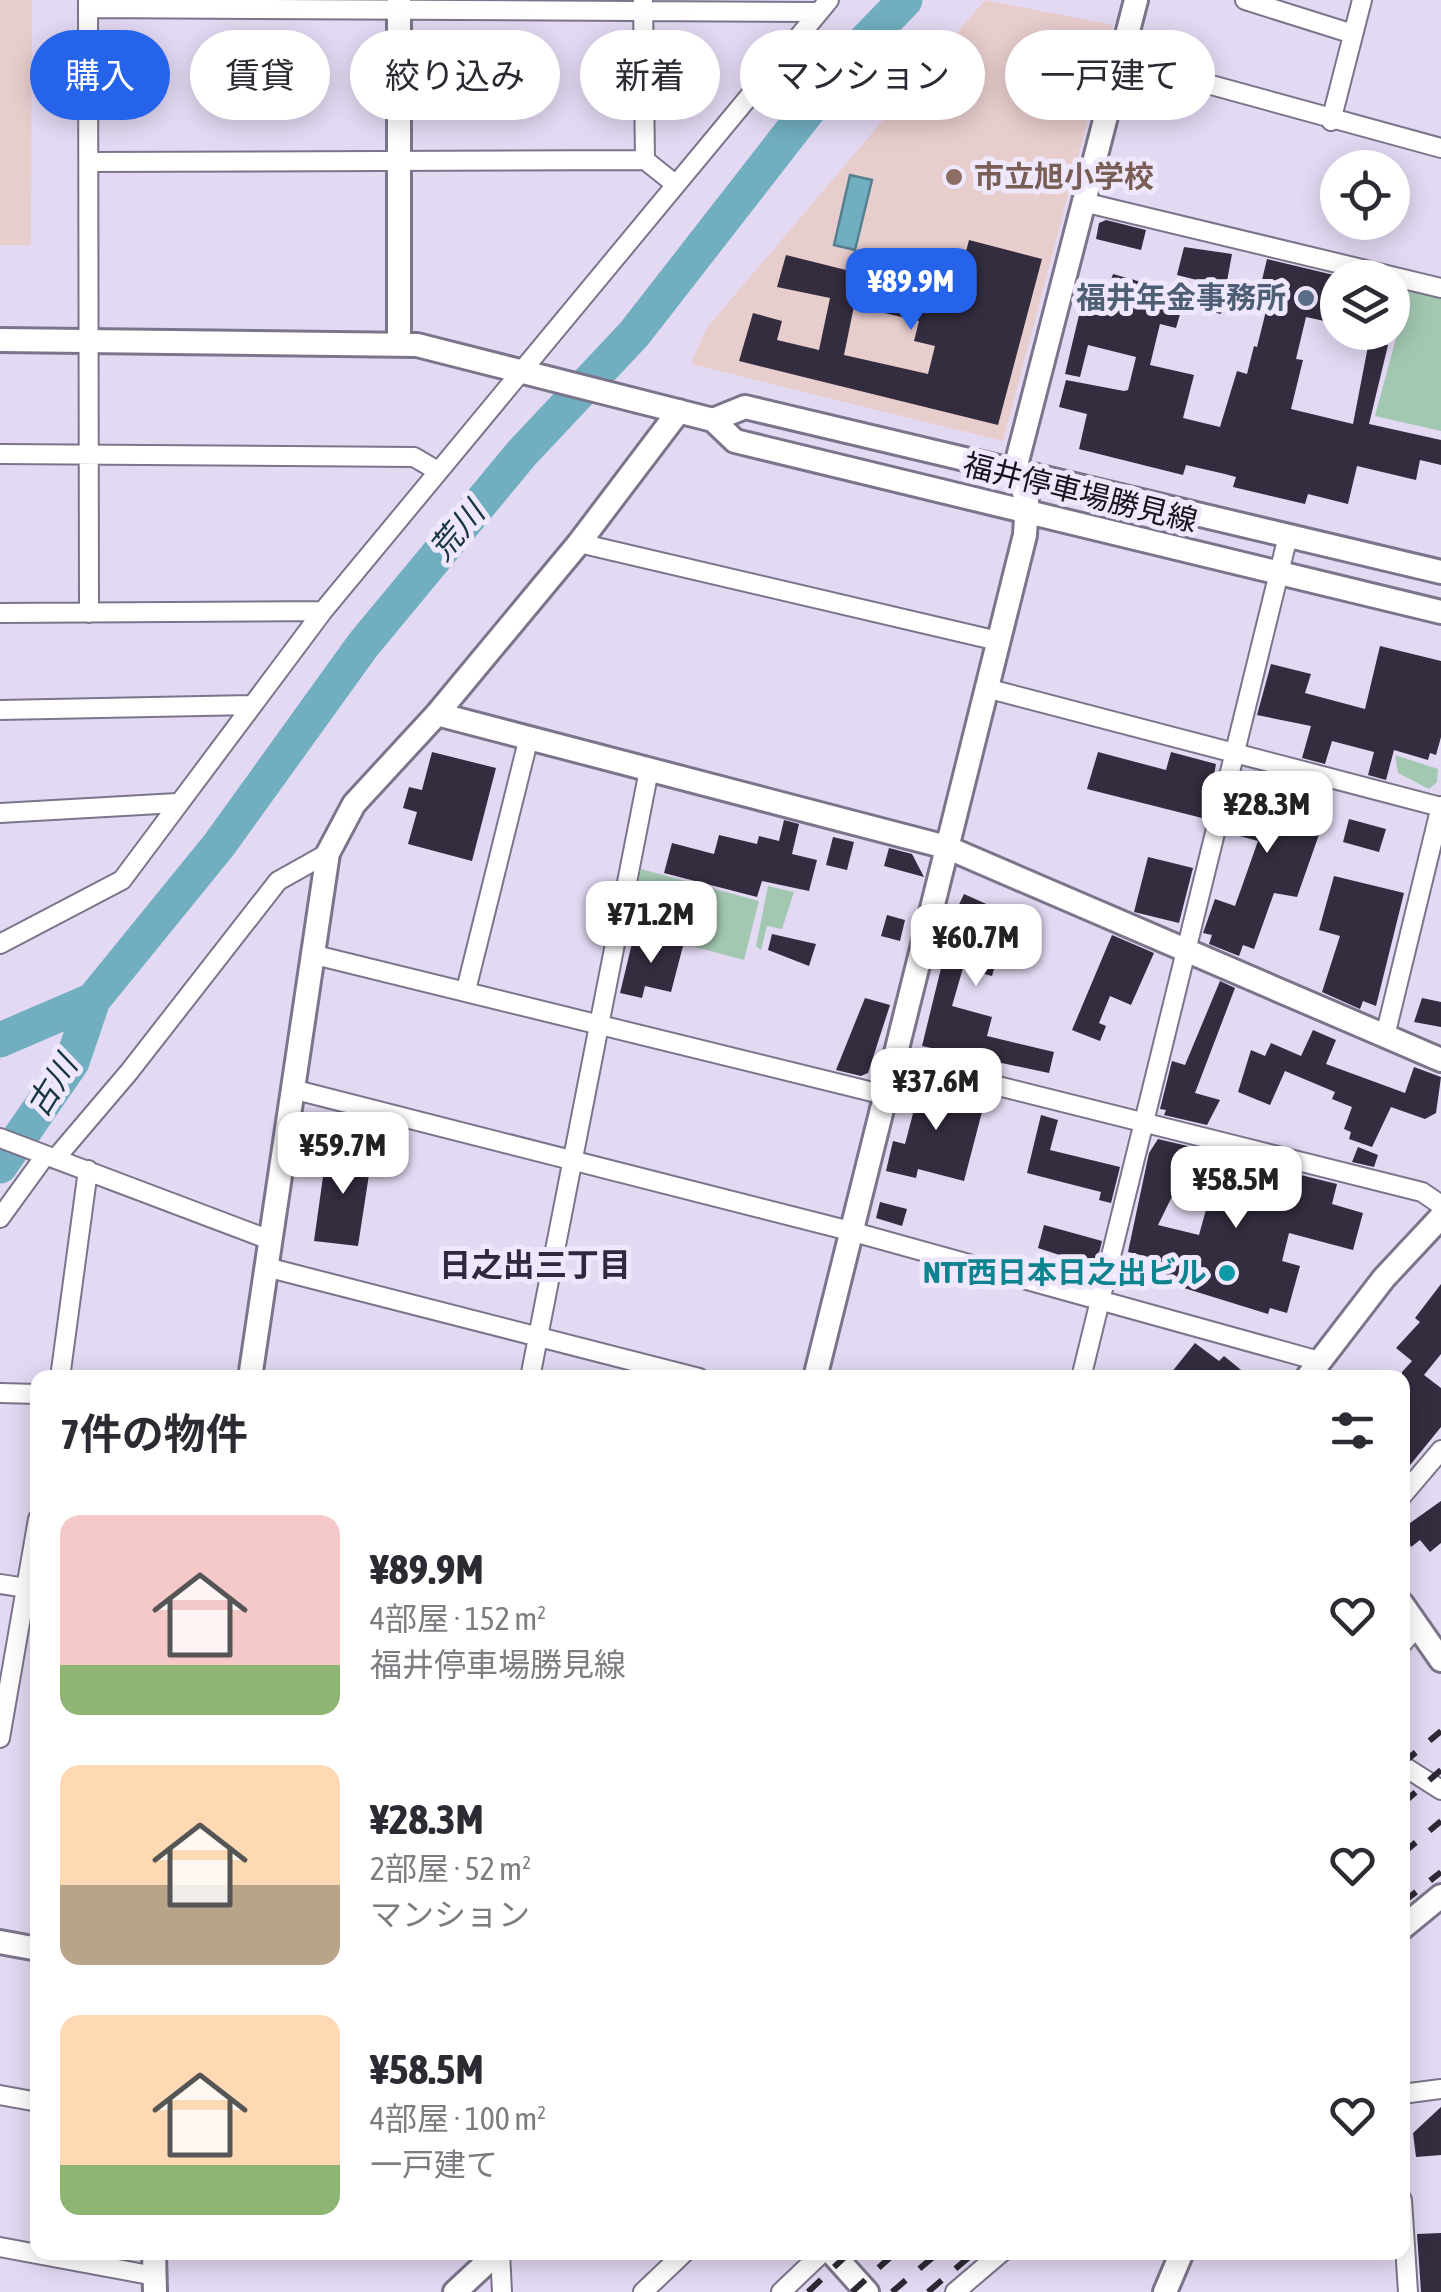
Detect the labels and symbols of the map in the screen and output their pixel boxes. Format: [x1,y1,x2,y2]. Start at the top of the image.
place label: 市立旭小学校 [974,159,1154,193]
marker: 市立旭小学校 [943,166,965,188]
pin: ¥89.9M [830,248,992,333]
place label: 福井年金事務所 [1076,280,1286,314]
marker: 福井年金事務所 [1295,287,1317,309]
street label: 福井停車場勝見線 [960,447,1201,538]
water label: 荒川 [422,492,493,567]
pin: ¥28.3M [1186,771,1348,856]
pin: ¥71.2M [570,881,732,966]
pin: ¥60.7M [895,904,1057,989]
water label: 古川 [19,1046,86,1123]
pin: ¥37.6M [855,1048,1017,1133]
pin: ¥59.7M [262,1112,424,1197]
pin: ¥58.5M [1155,1146,1317,1231]
district label: 日之出三丁目 [439,1246,631,1283]
place label: NTT西日本日之出ビル [923,1255,1207,1289]
marker: NTT西日本日之出ビル [1216,1262,1238,1284]

